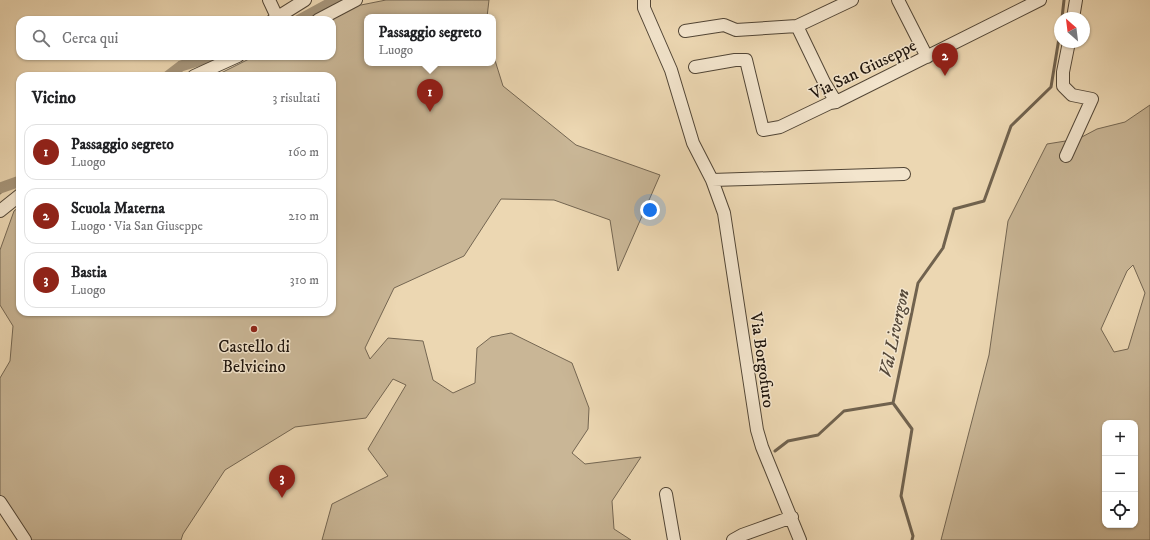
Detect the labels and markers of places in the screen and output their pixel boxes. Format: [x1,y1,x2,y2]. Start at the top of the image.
pin: 2 [932,43,958,76]
pin: 1 [417,79,443,112]
marker: Castello di Belvicino [249,324,259,334]
place label: Castello di Belvicino [218,336,290,378]
pin: 3 [269,465,295,498]

